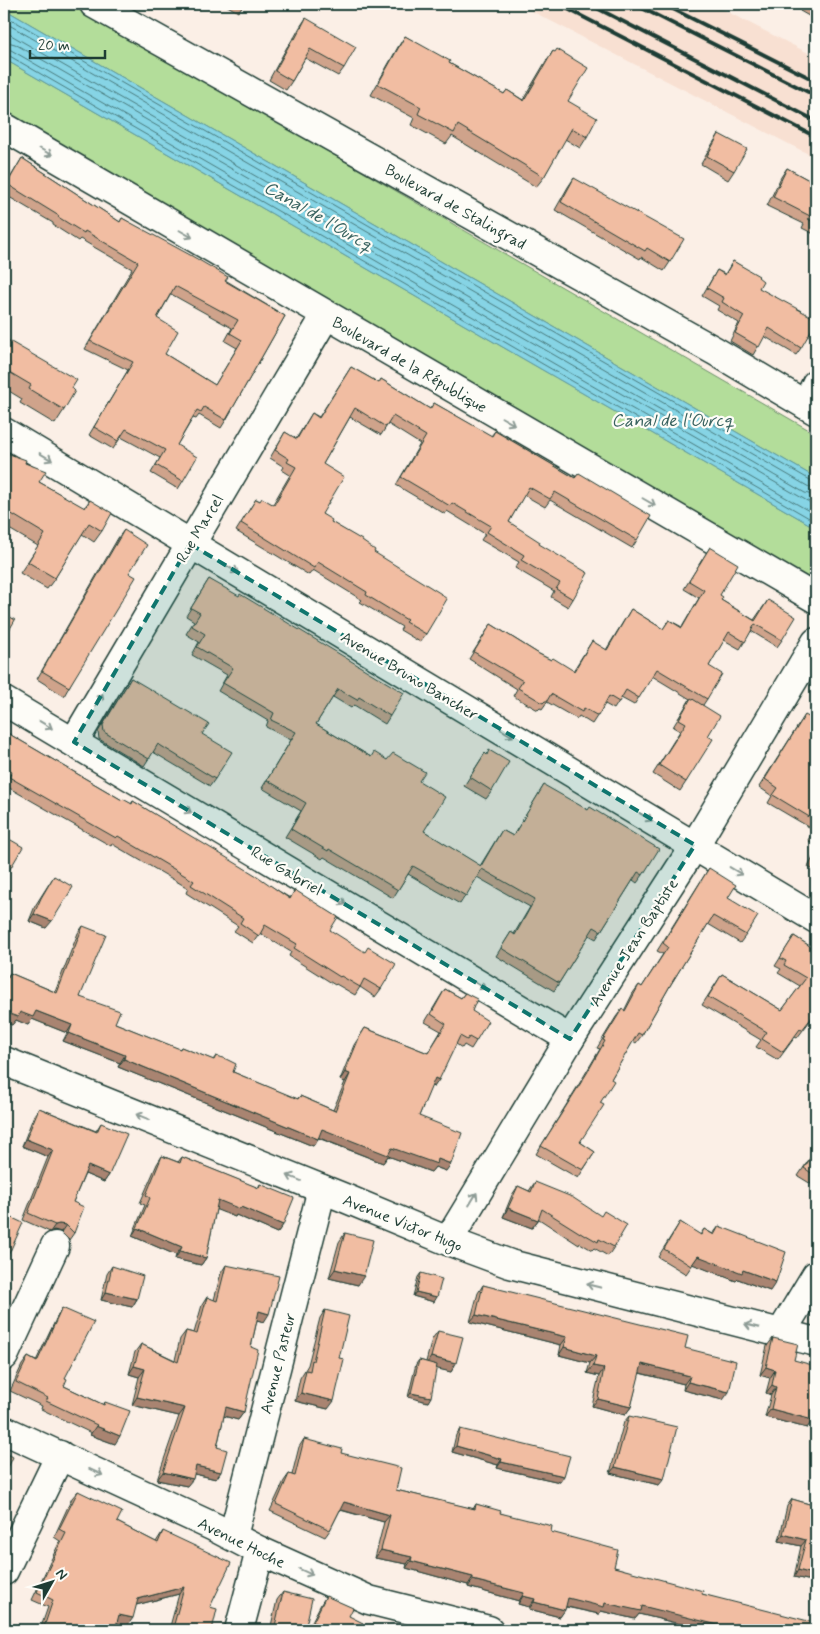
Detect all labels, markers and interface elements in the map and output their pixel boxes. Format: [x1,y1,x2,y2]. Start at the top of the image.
scale bar [30,28,105,60]
text: 20 m [38,36,70,56]
one-way arrow [38,147,53,157]
street label: Boulevard de Stalingrad [380,160,530,256]
water label: Canal de l'Ourcq [259,176,378,258]
one-way arrow [179,229,193,239]
street label: Boulevard de la République [328,312,491,418]
water label: Canal de l'Ourcq [611,409,735,433]
one-way arrow [501,416,516,426]
one-way arrow [38,453,52,463]
street label: Rue Marcel [172,491,229,567]
one-way arrow [641,498,655,508]
one-way arrow [225,565,239,575]
street label: Avenue Bruno Bancher [337,627,482,726]
one-way arrow [94,693,104,708]
one-way arrow [38,721,52,731]
one-way arrow [499,729,513,739]
one-way arrow [178,804,192,814]
one-way arrow [639,812,653,822]
street label: Rue Gabriel [247,842,326,901]
one-way arrow [729,866,743,876]
street label: Avenue Jean Baptiste [585,875,684,1011]
one-way arrow [332,897,346,907]
one-way arrow [471,980,485,990]
one-way arrow [136,1112,151,1121]
one-way arrow [287,1172,302,1182]
street label: Avenue Victor Hugo [339,1190,465,1258]
one-way arrow [468,1193,478,1207]
one-way arrow [587,1281,603,1290]
street label: Avenue Pasteur [256,1310,301,1416]
one-way arrow [744,1321,760,1330]
one-way arrow [88,1468,103,1477]
street label: Avenue Hoche [194,1513,289,1574]
north arrow [28,1556,78,1606]
text: N [51,1565,71,1584]
one-way arrow [298,1567,313,1577]

